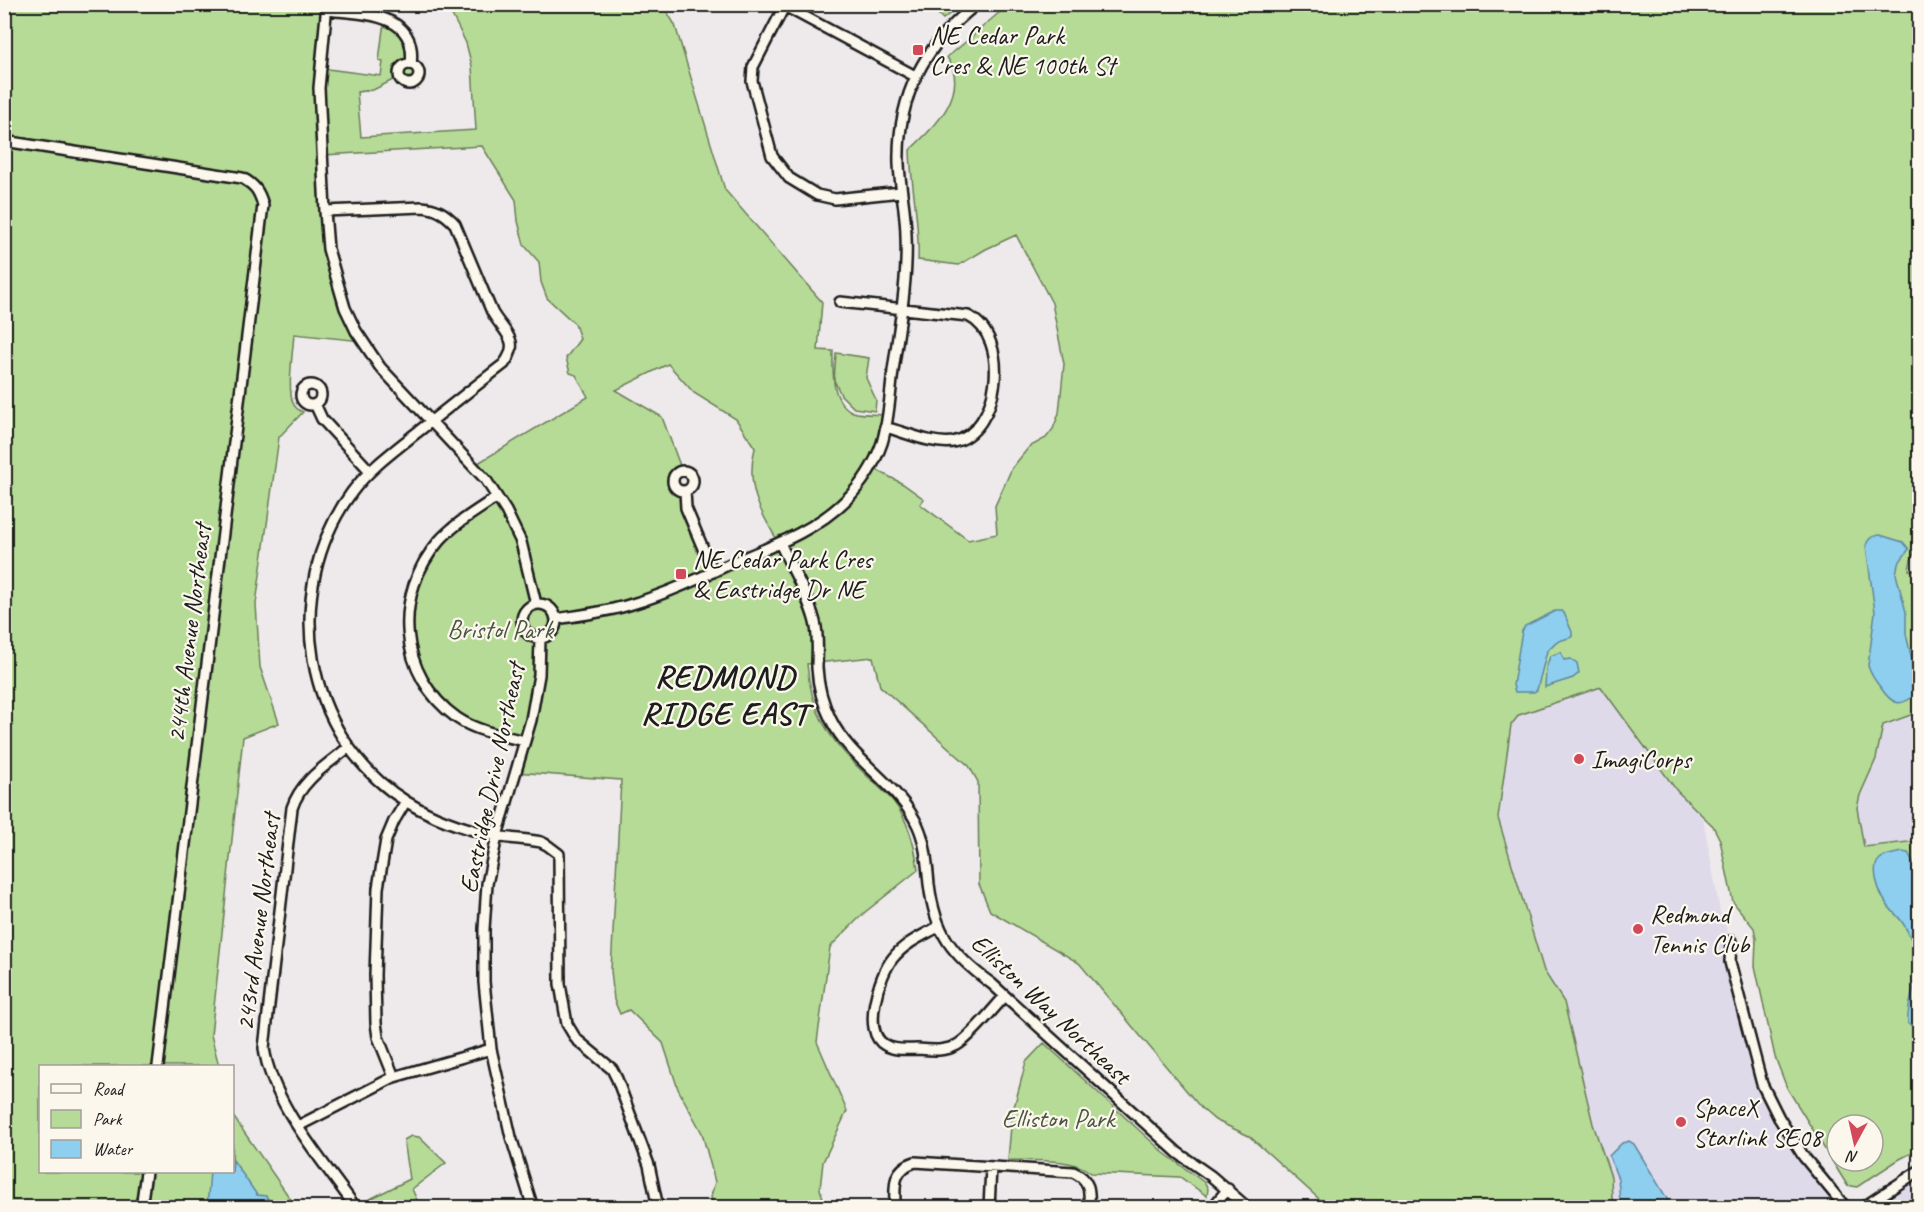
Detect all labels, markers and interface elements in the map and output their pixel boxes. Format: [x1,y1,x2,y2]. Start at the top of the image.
place label: NE Cedar Park Cres & NE 100th St [930,19,1118,82]
marker: NE Cedar Park Cres & NE 100th St [911,43,925,57]
street label: 244th Avenue Northeast [159,519,219,744]
place label: NE Cedar Park Cres & Eastridge Dr NE [693,543,874,606]
marker: NE Cedar Park Cres & Eastridge Dr NE [674,567,688,581]
park label: Bristol Park [447,613,555,646]
district label: REDMOND RIDGE EAST [641,656,815,734]
street label: Eastridge Drive Northeast [452,657,533,896]
place label: ImagiCorps [1591,743,1693,776]
marker: ImagiCorps [1572,752,1586,766]
street label: 243rd Avenue Northeast [228,808,288,1032]
place label: Redmond Tennis Club [1650,898,1751,961]
marker: Redmond Tennis Club [1631,922,1645,936]
street label: Elliston Way Northeast [964,926,1140,1093]
legend [39,1065,234,1173]
text: Road [93,1078,126,1100]
place label: SpaceX Starlink SE08 [1693,1091,1824,1154]
park label: Elliston Park [1002,1102,1117,1135]
text: Park [93,1108,123,1130]
north arrow [1825,1113,1885,1173]
marker: SpaceX Starlink SE08 [1674,1115,1688,1129]
text: Water [93,1138,134,1160]
text: N [1844,1146,1859,1167]

